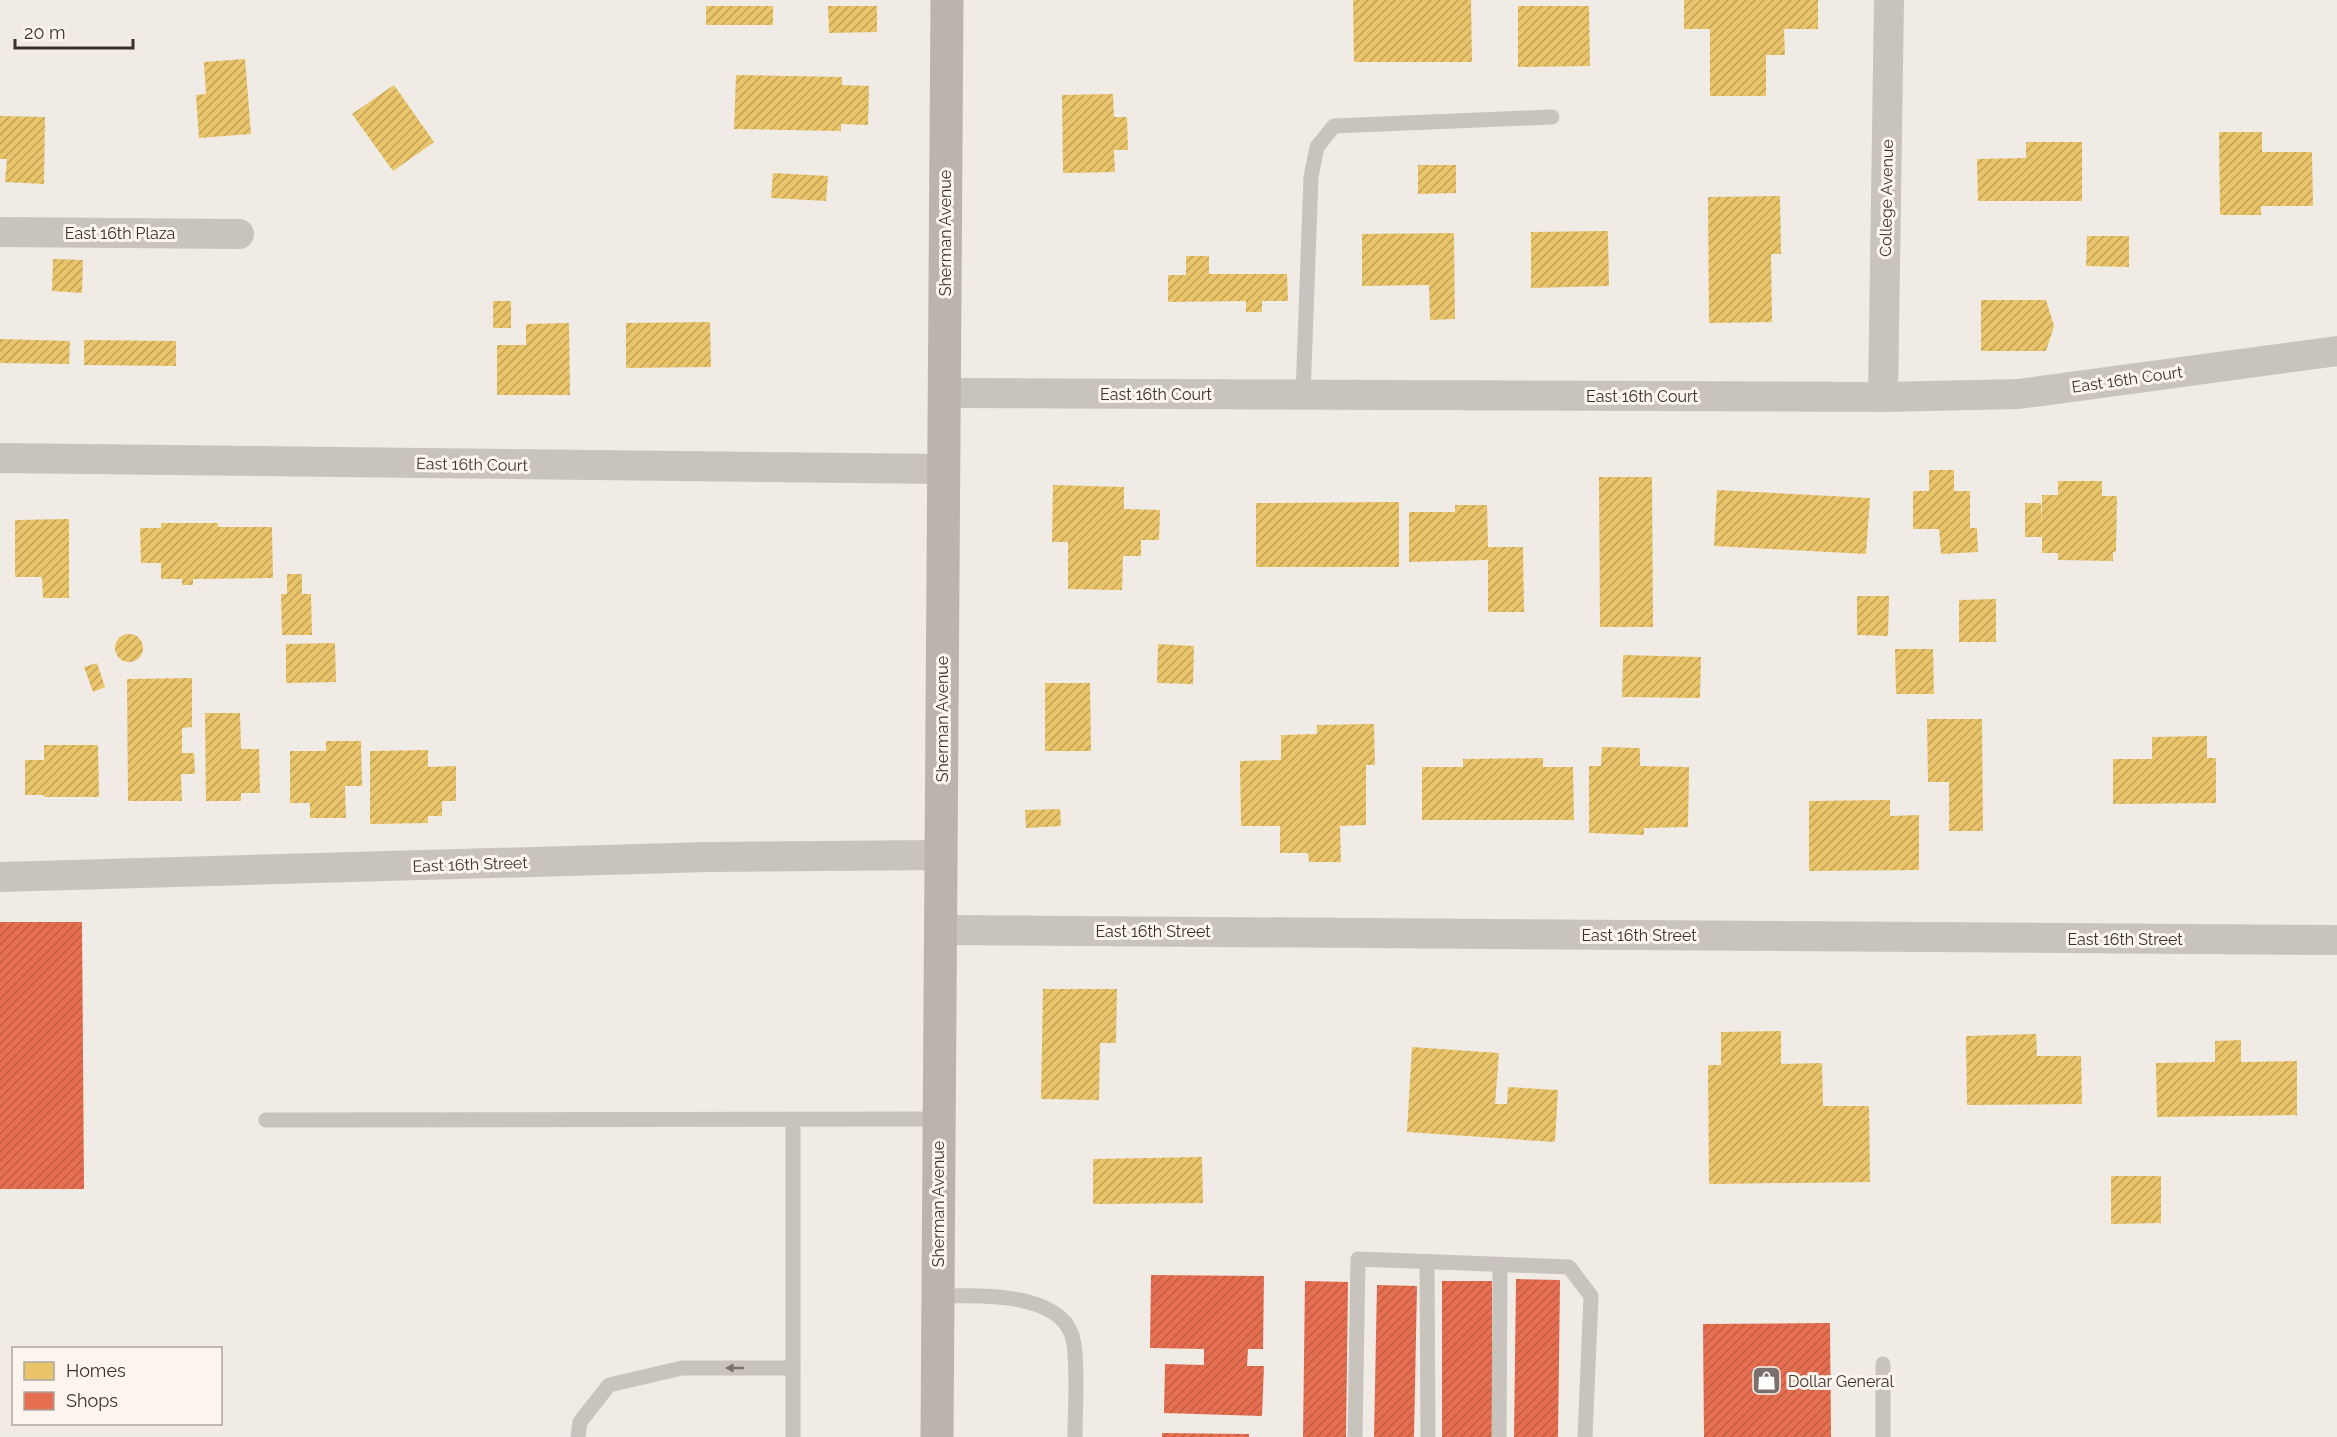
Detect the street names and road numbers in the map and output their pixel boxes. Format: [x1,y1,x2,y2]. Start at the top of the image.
street label: College Avenue [1876,139,1897,257]
street label: Sherman Avenue [936,170,955,296]
street label: East 16th Plaza [65,224,175,243]
street label: East 16th Court [2070,362,2184,397]
street label: East 16th Court [1100,385,1213,404]
street label: East 16th Court [1586,387,1699,406]
street label: East 16th Court [416,454,529,475]
street label: Sherman Avenue [933,656,952,782]
street label: East 16th Street [412,853,529,876]
street label: East 16th Street [1095,922,1211,941]
street label: East 16th Street [1581,926,1697,945]
street label: East 16th Street [2067,930,2183,949]
street label: Sherman Avenue [929,1141,948,1267]

